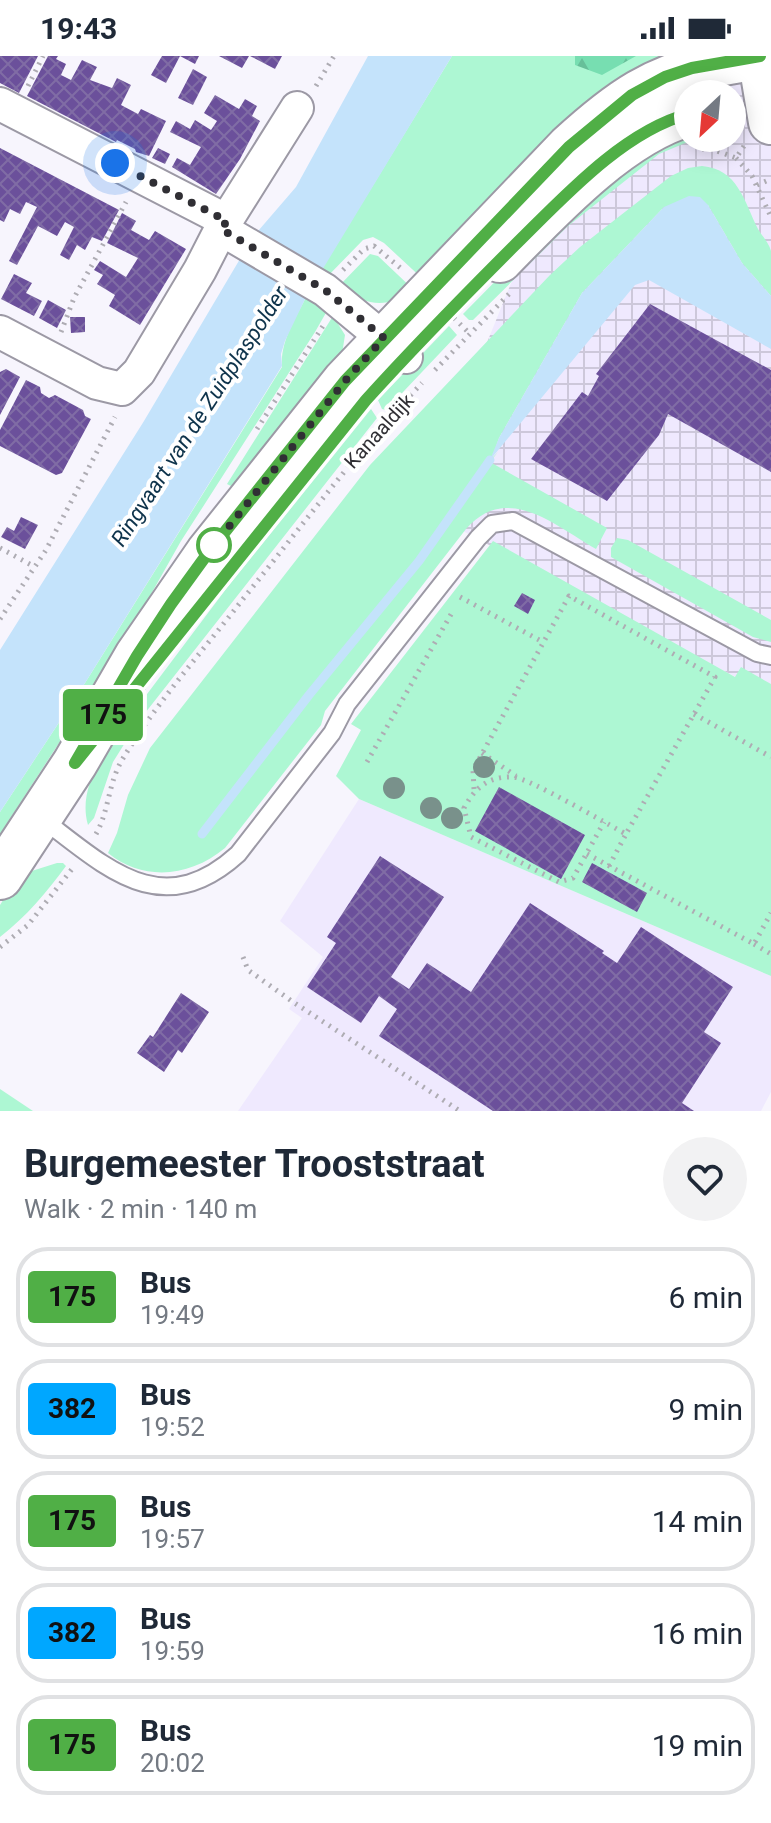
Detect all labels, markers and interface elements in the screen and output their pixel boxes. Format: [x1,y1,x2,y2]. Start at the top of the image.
text: 19:43 [40,11,117,46]
north arrow [674,80,746,152]
map controls [674,80,746,152]
your location [95,143,135,183]
water label: Ringvaart van de Zuidplaspolder [106,281,293,551]
street label: Kanaaldijk [339,388,419,473]
unlabelled marker [197,528,231,562]
line badge: 175 [57,689,149,741]
text: 175 [79,698,127,731]
button: heart [663,1137,747,1221]
text: Burgemeester Trooststraat [24,1142,485,1186]
text: Walk · 2 min · 140 m [24,1194,257,1224]
text: Bus [140,1265,191,1300]
text: 175 [48,1280,96,1313]
text: 6 min [669,1280,743,1315]
text: 19:49 [140,1300,205,1330]
text: Bus [140,1377,191,1412]
text: 382 [48,1392,96,1425]
text: 9 min [669,1392,743,1427]
text: 19:52 [140,1412,205,1442]
text: Bus [140,1489,191,1524]
text: 175 [48,1504,96,1537]
text: 14 min [652,1504,743,1539]
text: 19:57 [140,1524,205,1554]
text: Bus [140,1601,191,1636]
text: 382 [48,1616,96,1649]
text: 16 min [652,1616,743,1651]
text: 19:59 [140,1636,205,1666]
text: Bus [140,1713,191,1748]
text: 175 [48,1728,96,1761]
text: 19 min [652,1728,743,1763]
text: 20:02 [140,1748,205,1778]

